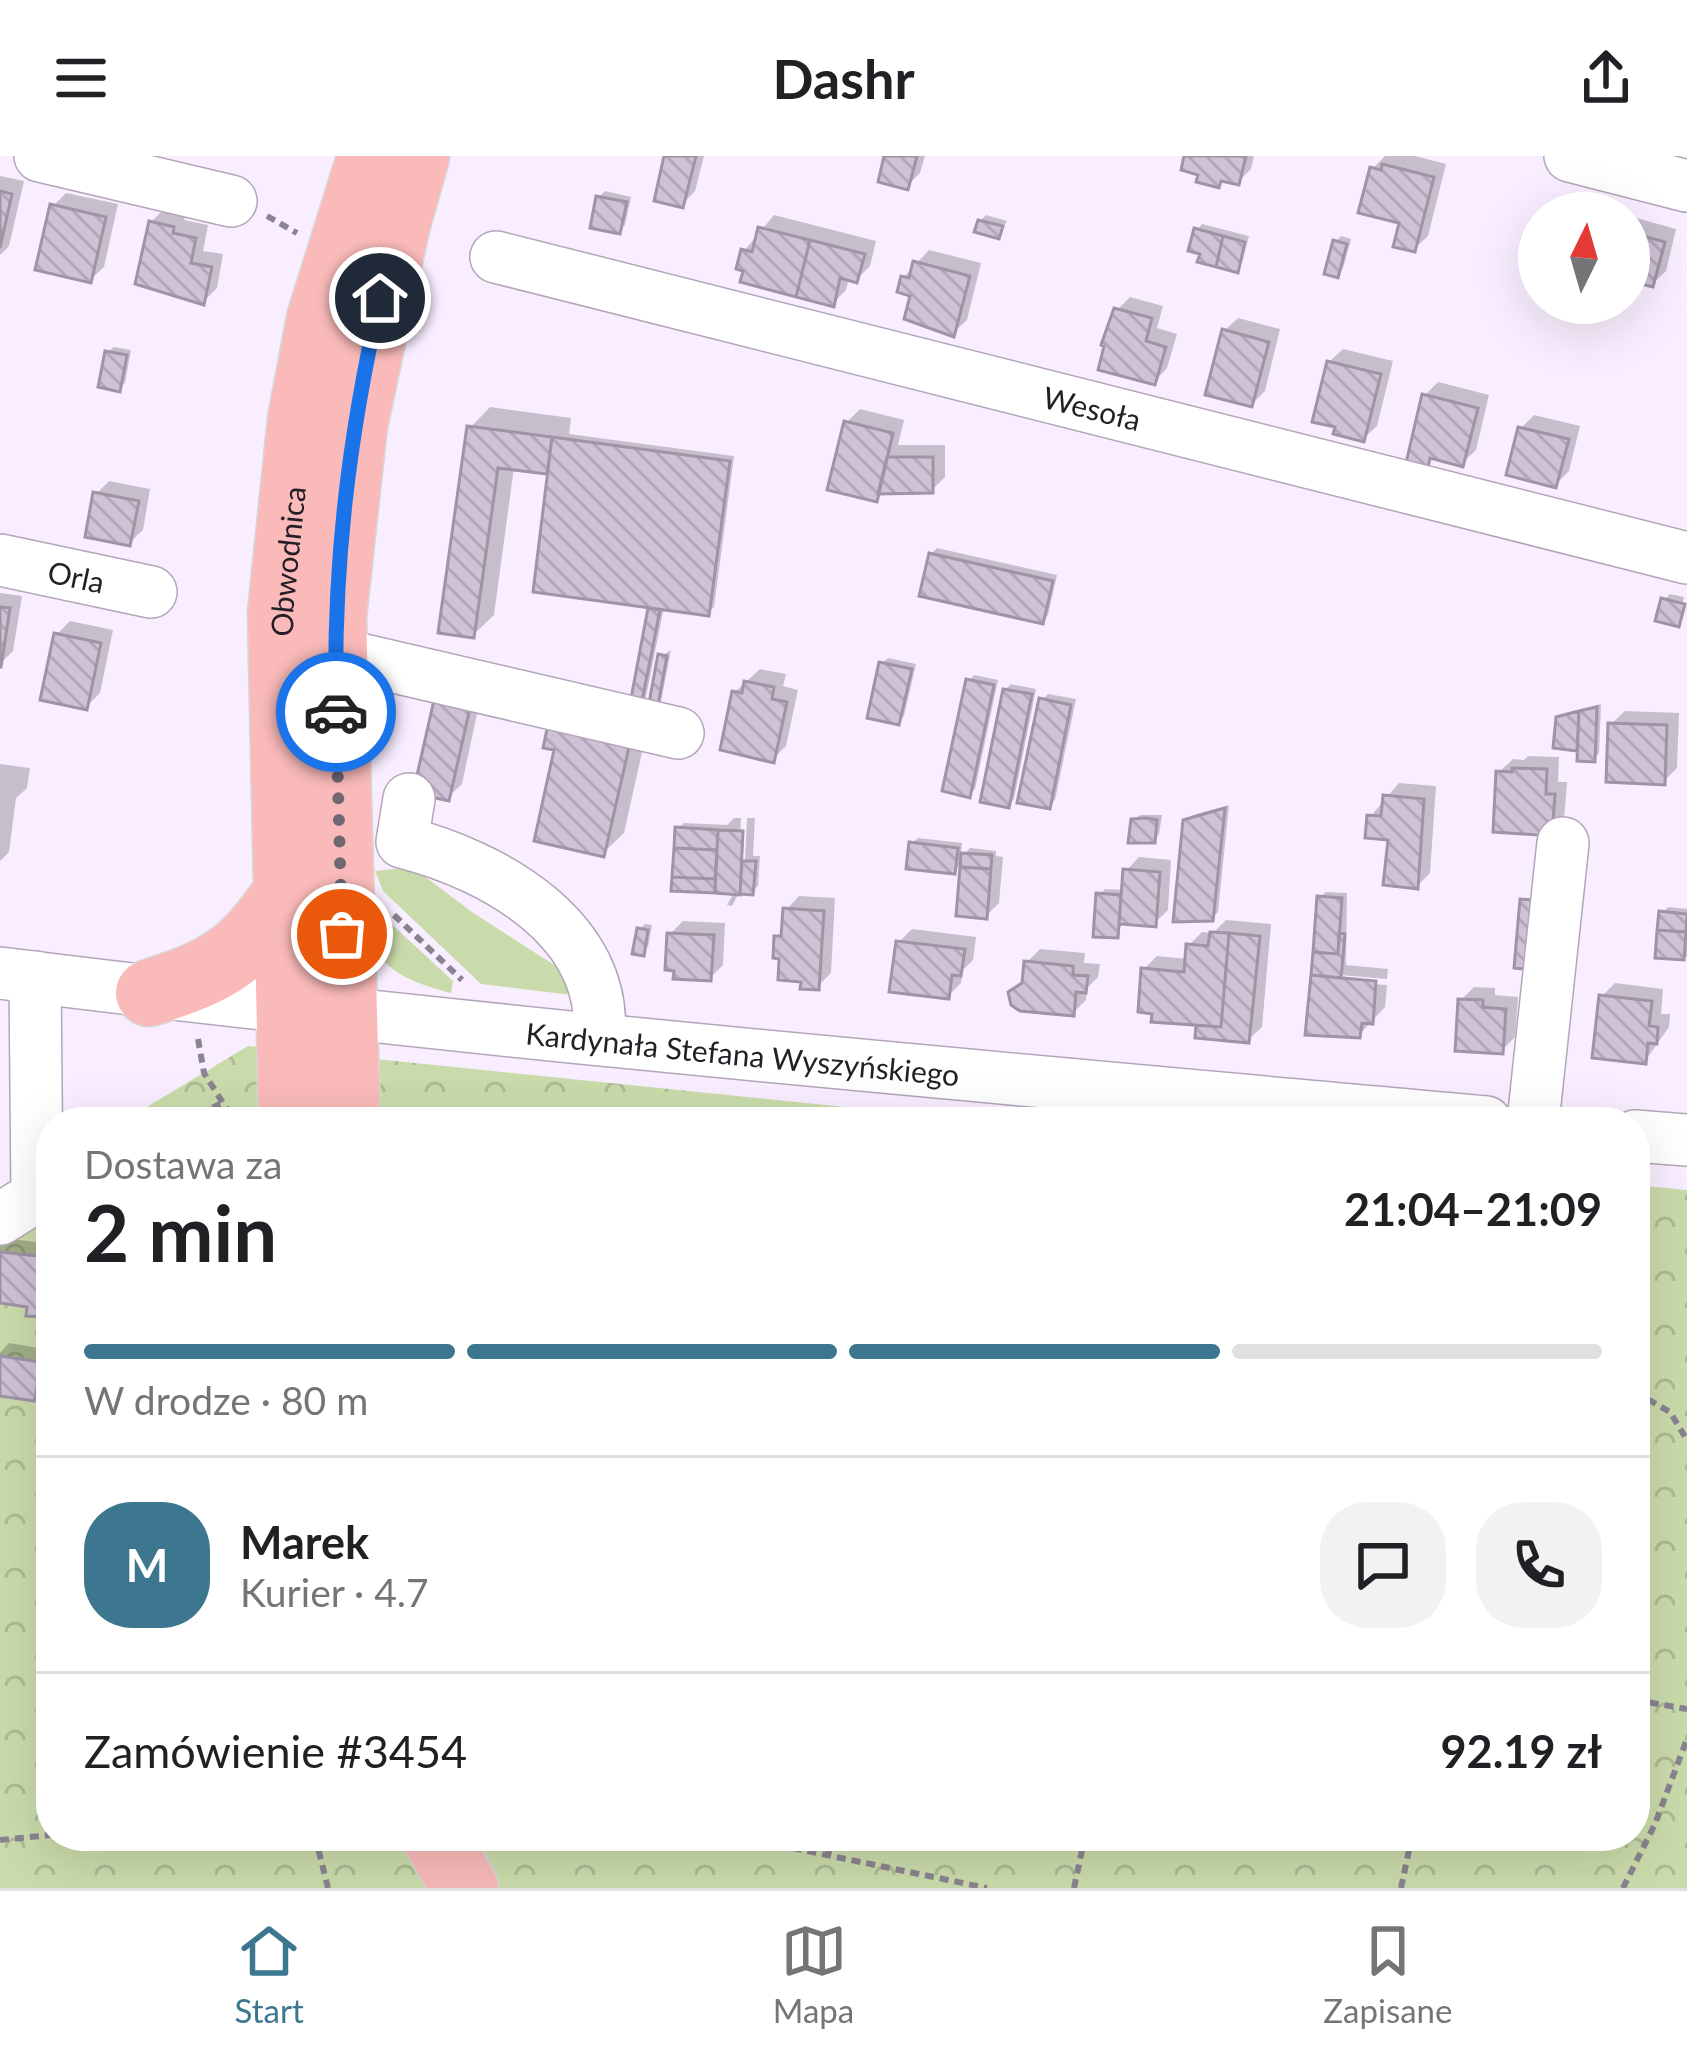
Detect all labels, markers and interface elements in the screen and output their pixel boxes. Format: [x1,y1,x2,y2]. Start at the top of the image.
icon: menu [48,45,114,111]
icon: share [1573,45,1639,111]
text: Dashr [772,46,915,111]
north arrow [1518,192,1650,324]
map controls [1518,192,1650,324]
pin [329,247,431,349]
icon: home [347,265,413,331]
street label: Wesoła [1040,378,1145,437]
street label: Obwodnica [263,485,312,637]
street label: Orla [45,553,108,600]
courier [276,652,396,772]
icon: car [303,679,369,745]
pin [291,883,393,985]
icon: bag [309,901,375,967]
street label: Kardynała Stefana Wyszyńskiego [524,1015,961,1092]
text: Dostawa za [84,1141,282,1187]
text: 21:04–21:09 [1344,1182,1602,1236]
text: 2 min [84,1185,277,1279]
text: W drodze · 80 m [84,1377,368,1423]
button: chat [1320,1502,1446,1628]
button: phone [1476,1502,1602,1628]
text: Marek [240,1515,369,1569]
text: M [126,1538,168,1592]
text: Kurier · 4.7 [240,1569,429,1615]
text: Zamówienie #3454 [84,1724,467,1778]
text: 92.19 zł [1440,1724,1602,1778]
tab: Start [235,1918,304,2030]
tab: Mapa [773,1918,854,2030]
tab: Zapisane [1323,1918,1452,2030]

